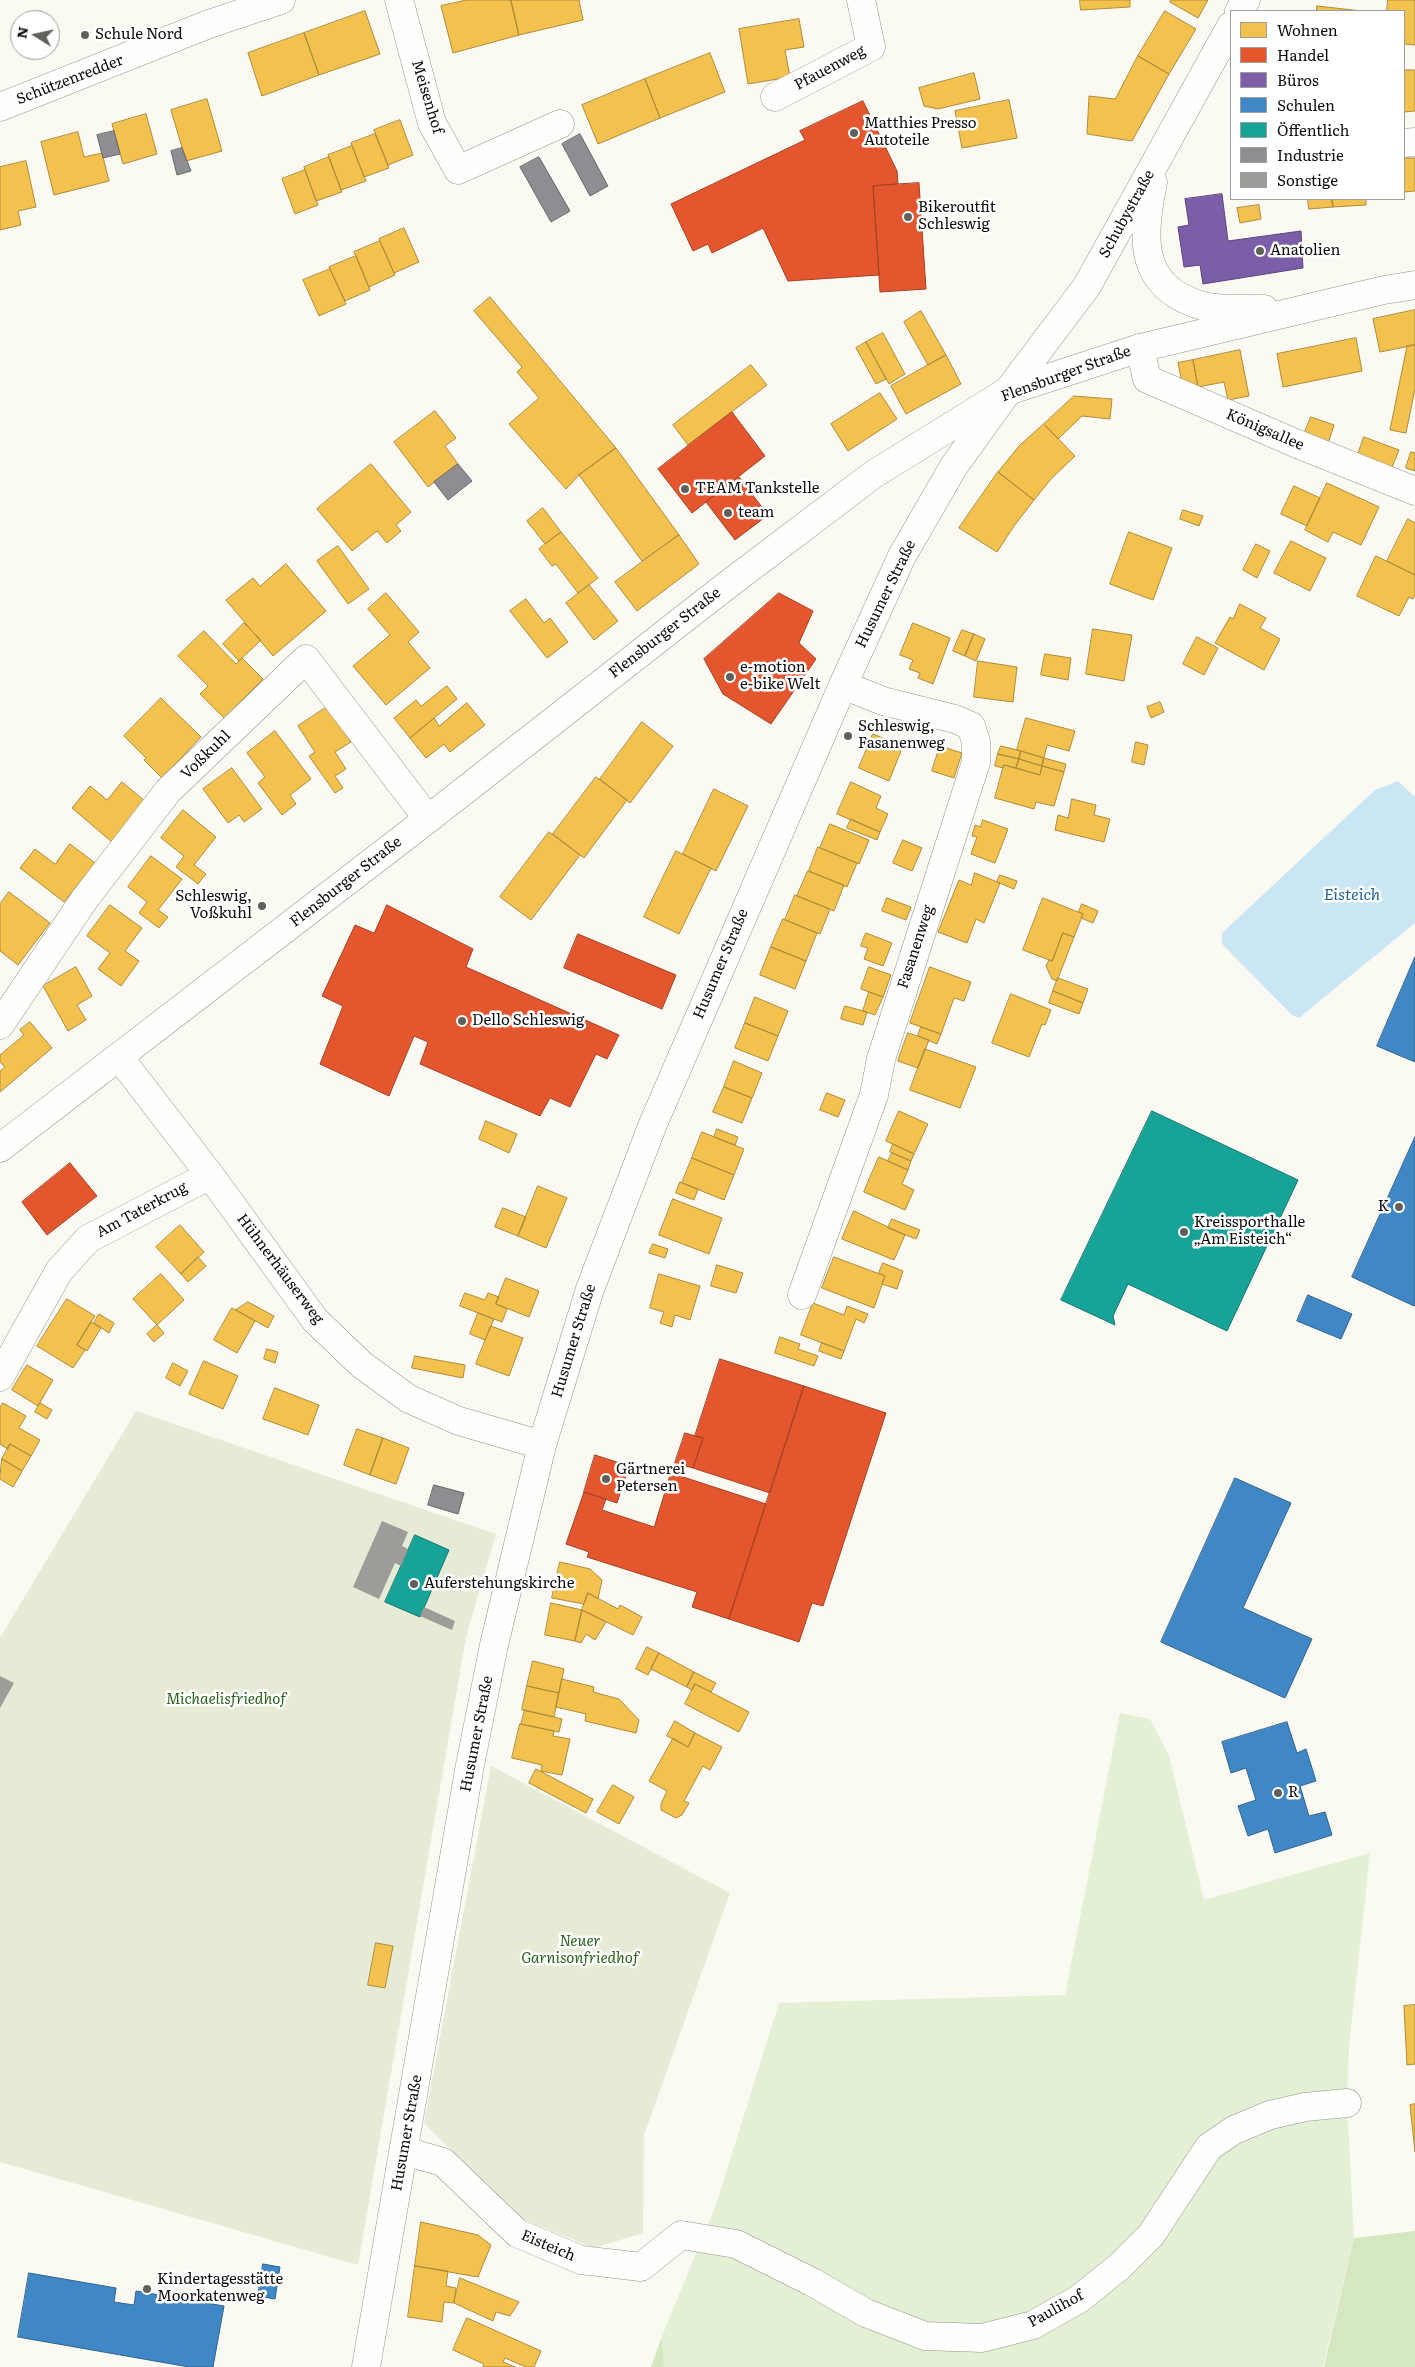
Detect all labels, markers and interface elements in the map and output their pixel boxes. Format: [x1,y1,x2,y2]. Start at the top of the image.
north arrow [10,10,60,60]
legend [1230,10,1405,200]
text: Wohnen [1277,18,1338,41]
text: N [10,25,32,40]
place label: Schule Nord [95,26,183,44]
marker: Schule Nord [79,29,91,41]
street label: Pfauenweg [791,42,869,94]
text: Handel [1277,43,1329,66]
street label: Schützenredder [14,51,126,109]
street label: Meisenhof [407,58,447,136]
text: Büros [1277,68,1319,91]
text: Schulen [1277,93,1335,116]
place label: Matthies Presso Autoteile [864,115,977,150]
text: Öffentlich [1277,118,1350,141]
marker: Matthies Presso Autoteile [848,127,860,139]
text: Industrie [1277,143,1344,166]
street label: Schubystraße [1095,167,1159,261]
text: Sonstige [1277,168,1338,191]
place label: Bikeroutfit Schleswig [918,199,996,234]
marker: Bikeroutfit Schleswig [902,211,914,223]
place label: Anatolien [1270,242,1340,260]
marker: Anatolien [1254,245,1266,257]
street label: Flensburger Straße [999,342,1133,406]
street label: Königsallee [1223,406,1307,454]
place label: TEAM Tankstelle [695,480,820,498]
marker: TEAM Tankstelle [679,483,691,495]
place label: team [738,504,774,522]
marker: team [722,507,734,519]
street label: Husumer Straße [852,537,920,651]
street label: Flensburger Straße [606,584,724,682]
place label: e-motion e-bike Welt [740,659,820,694]
marker: e-motion e-bike Welt [724,671,736,683]
place label: Schleswig, Fasanenweg [858,718,945,753]
street label: Voßkuhl [177,727,235,783]
marker: Schleswig, Fasanenweg [842,730,854,742]
street label: Flensburger Straße [287,833,405,931]
water label: Eisteich [1324,885,1380,905]
place label: Schleswig, Voßkuhl [175,888,252,923]
marker: Schleswig, Voßkuhl [256,900,268,912]
street label: Fasanenweg [894,903,938,991]
street label: Husumer Straße [690,906,752,1022]
place label: Dello Schleswig [472,1012,584,1030]
marker: Dello Schleswig [456,1015,468,1027]
street label: Am Taterkrug [93,1178,191,1242]
place label: K [1378,1198,1389,1216]
marker: K [1393,1201,1405,1213]
street label: Hühnerhäuserweg [233,1210,327,1328]
place label: Kreissporthalle „Am Eisteich“ [1194,1214,1305,1249]
marker: Kreissporthalle „Am Eisteich“ [1178,1226,1190,1238]
street label: Husumer Straße [548,1282,600,1400]
place label: Gärtnerei Petersen [616,1461,685,1496]
marker: Gärtnerei Petersen [600,1473,612,1485]
place label: Auferstehungskirche [424,1575,574,1593]
marker: Auferstehungskirche [408,1578,420,1590]
street label: Husumer Straße [457,1674,497,1794]
park label: Michaelisfriedhof [166,1691,286,1709]
place label: R [1288,1784,1299,1802]
marker: R [1272,1787,1284,1799]
park label: Neuer Garnisonfriedhof [521,1933,639,1968]
street label: Husumer Straße [388,2073,426,2193]
street label: Eisteich [518,2227,578,2265]
place label: Kindertagesstätte Moorkatenweg [157,2271,283,2306]
marker: Kindertagesstätte Moorkatenweg [141,2283,153,2295]
street label: Paulihof [1025,2286,1087,2332]

